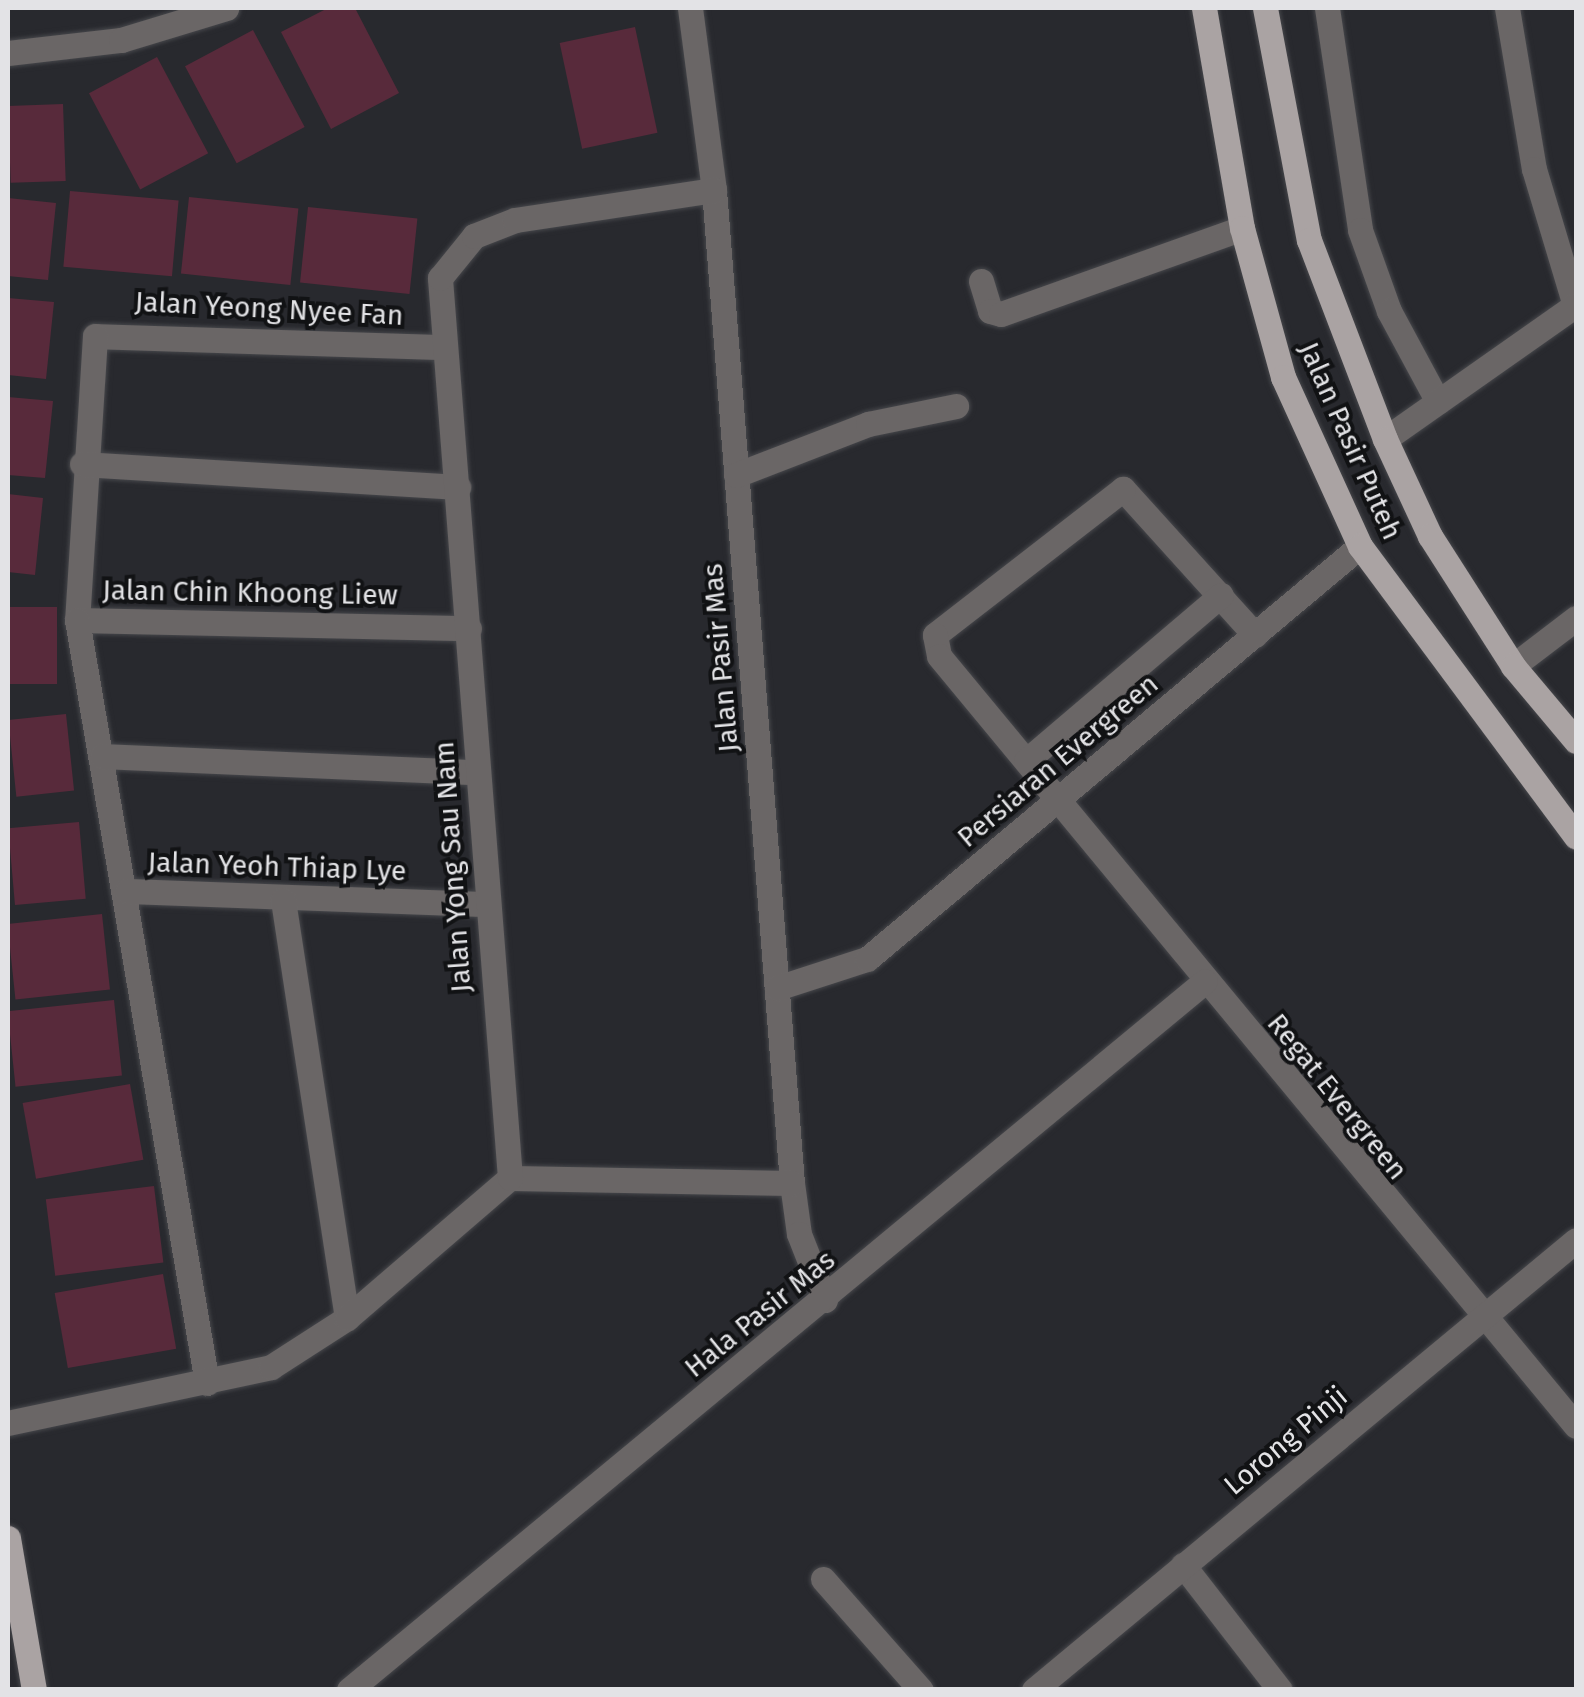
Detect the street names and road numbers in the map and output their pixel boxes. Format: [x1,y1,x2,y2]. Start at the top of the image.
street label: Jalan Yeong Nyee Fan [134,285,404,333]
street label: Jalan Pasir Puteh [1291,337,1409,545]
street label: Jalan Pasir Mas [696,562,746,754]
street label: Jalan Chin Khoong Liew [102,574,398,612]
street label: Persiaran Evergreen [951,667,1165,855]
street label: Jalan Yong Sau Nam [427,740,479,994]
street label: Jalan Yeoh Thiap Lye [147,846,407,888]
street label: Regat Evergreen [1260,1007,1414,1187]
street label: Hala Pasir Mas [678,1243,842,1385]
street label: Lorong Pinji [1218,1380,1354,1502]

